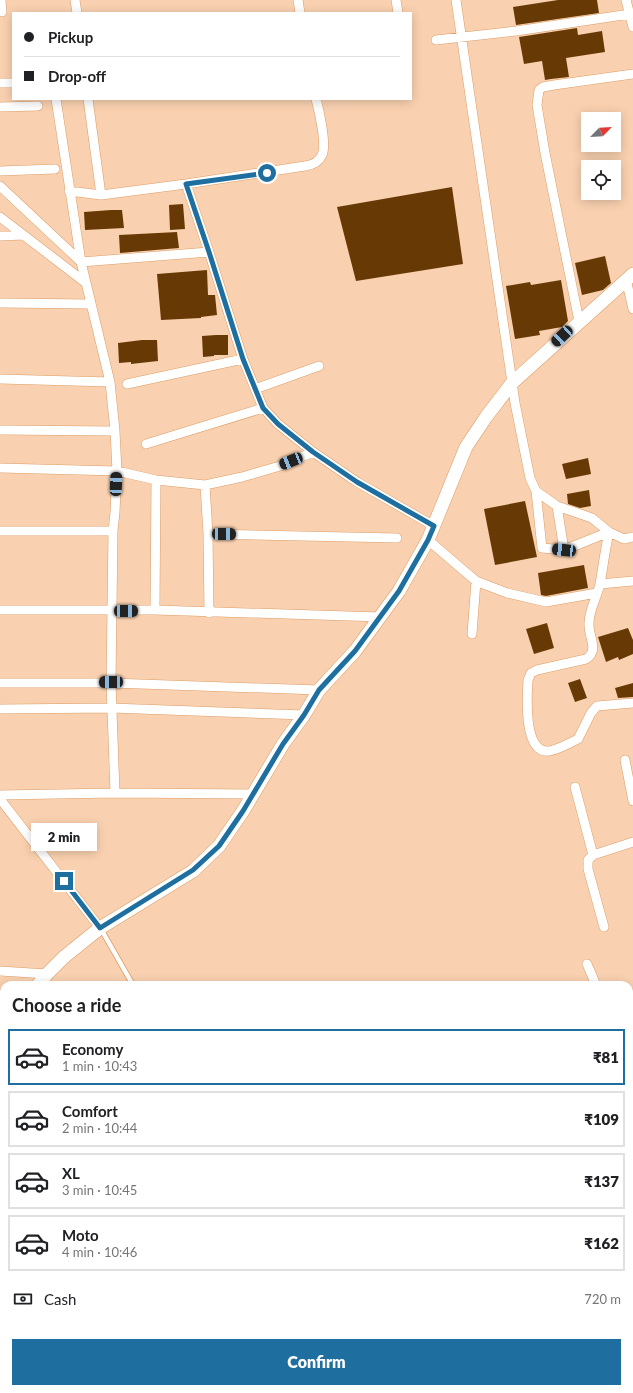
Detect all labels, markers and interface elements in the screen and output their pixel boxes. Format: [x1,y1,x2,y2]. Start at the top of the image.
text: Pickup [48,28,93,46]
text: Drop-off [48,67,106,85]
north arrow [581,112,621,152]
map controls [581,112,621,200]
button: locate [581,160,621,200]
route start [258,164,276,182]
car [549,323,575,349]
car [278,451,304,471]
car [110,472,122,496]
car [212,528,236,540]
car [551,543,577,557]
car [114,605,138,617]
car [99,676,123,688]
callout: 2 min [31,823,97,851]
text: 2 min [48,829,80,845]
route end [55,872,73,890]
text: Choose a ride [12,994,121,1016]
icon: car [14,1039,50,1075]
text: Economy [62,1040,123,1058]
text: ₹81 [593,1048,619,1066]
text: 1 min · 10:43 [62,1058,137,1074]
icon: car [14,1101,50,1137]
text: Comfort [62,1102,118,1120]
text: ₹109 [584,1110,619,1128]
text: 2 min · 10:44 [62,1120,137,1136]
icon: car [14,1163,50,1199]
text: XL [62,1164,80,1182]
text: ₹137 [584,1172,619,1190]
text: 3 min · 10:45 [62,1182,137,1198]
icon: car [14,1225,50,1261]
text: Moto [62,1226,99,1244]
text: ₹162 [584,1234,619,1252]
text: 4 min · 10:46 [62,1244,137,1260]
icon: cash [12,1288,34,1310]
text: Cash [44,1290,76,1308]
text: 720 m [584,1291,621,1307]
button: Confirm [12,1339,621,1385]

